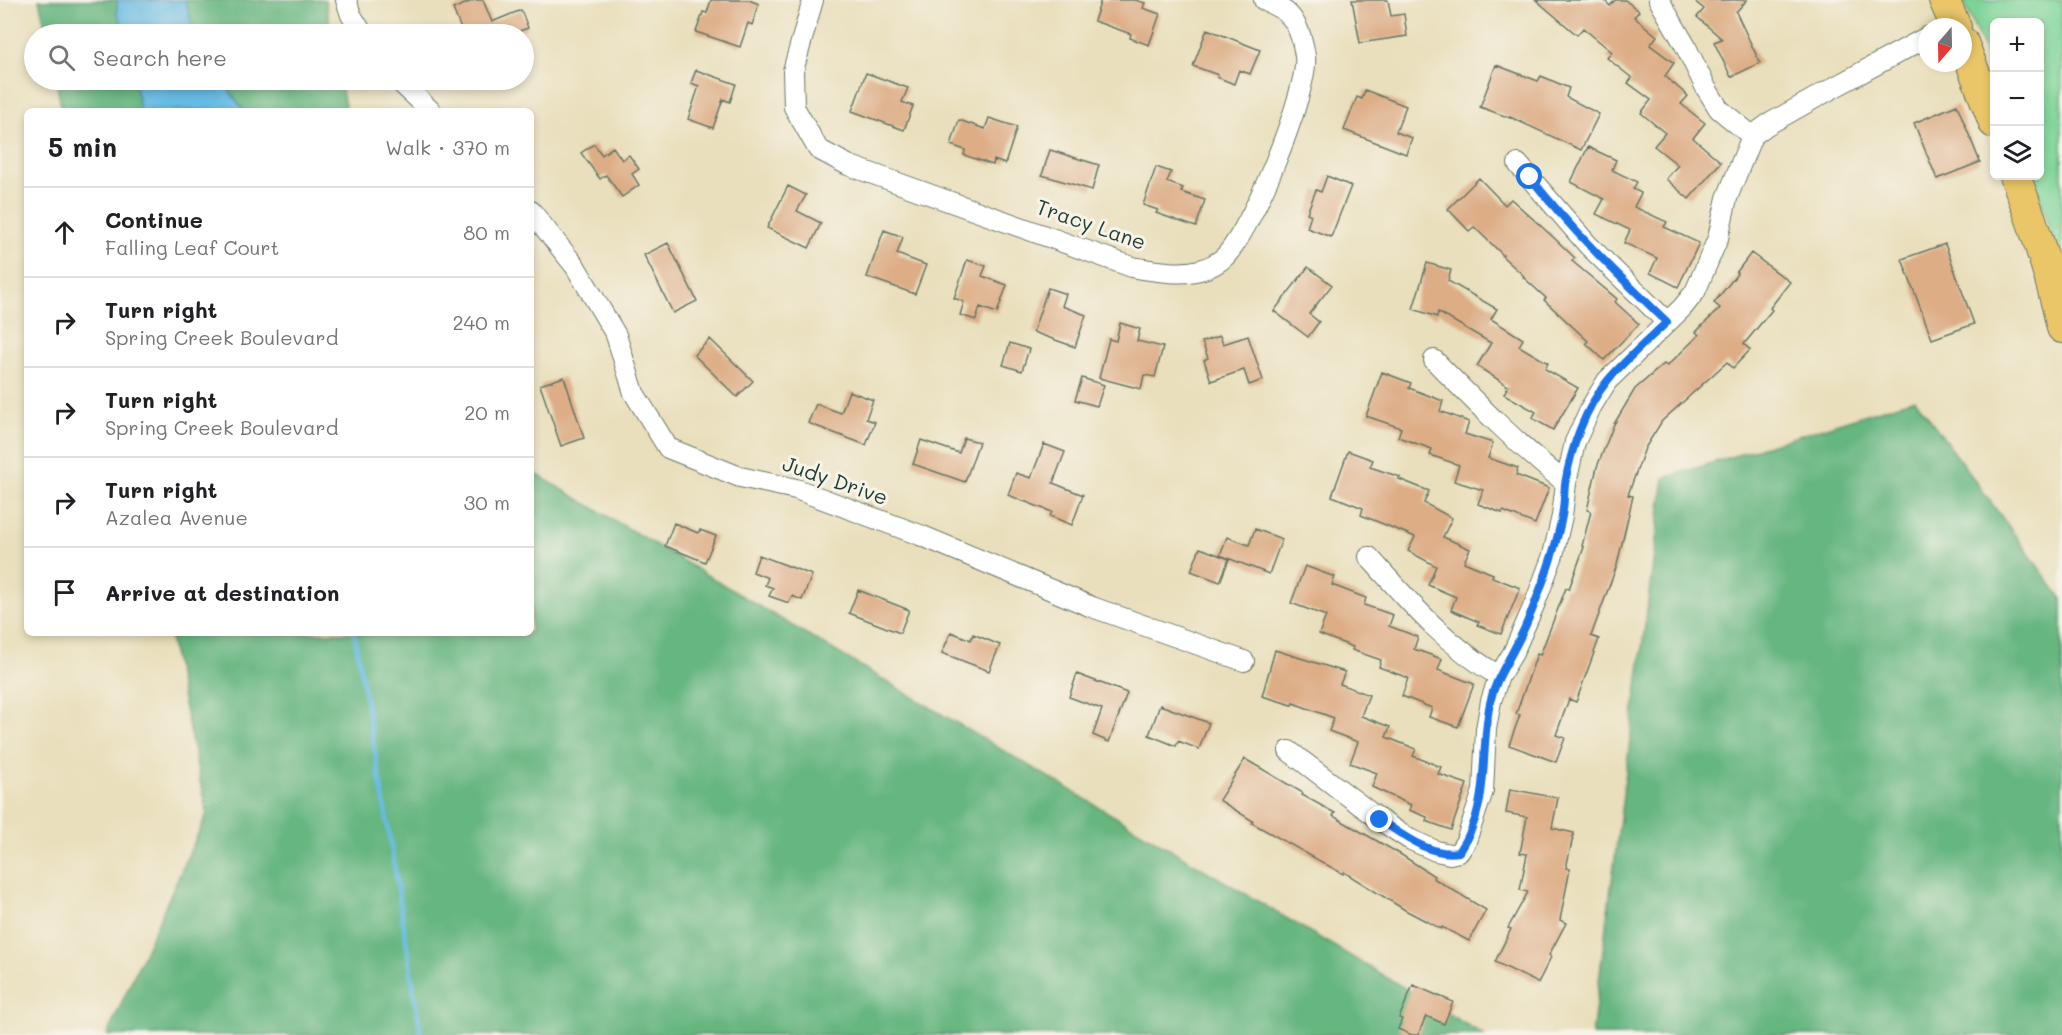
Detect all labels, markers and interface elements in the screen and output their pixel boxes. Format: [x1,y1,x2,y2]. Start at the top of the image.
north arrow [1918,18,1972,72]
map controls [1990,18,2044,180]
button: + [1990,18,2044,72]
search box [24,24,534,90]
icon: search [45,41,78,74]
text: Search here [93,43,227,72]
button: − [1990,72,2044,126]
button: layers [1990,126,2044,180]
text: 5 min [48,130,117,164]
text: Walk · 370 m [385,134,510,160]
route start [1516,163,1542,189]
street label: Tracy Lane [1033,192,1150,255]
text: Continue [105,205,203,234]
icon: ahead [48,216,81,249]
text: 80 m [463,219,510,245]
text: Falling Leaf Court [105,234,279,260]
text: Turn right [105,295,217,324]
icon: right [48,306,81,339]
text: 240 m [452,309,510,335]
text: Spring Creek Boulevard [105,324,338,350]
text: Turn right [105,385,217,414]
icon: right [48,396,81,429]
text: 20 m [464,399,510,425]
text: Spring Creek Boulevard [105,414,338,440]
street label: Judy Drive [779,449,892,510]
text: Turn right [105,475,217,504]
icon: right [48,486,81,519]
text: 30 m [464,489,510,515]
text: Azalea Avenue [105,504,248,530]
icon: arrive [48,576,81,609]
text: Arrive at destination [105,578,340,607]
route end [1366,806,1392,832]

